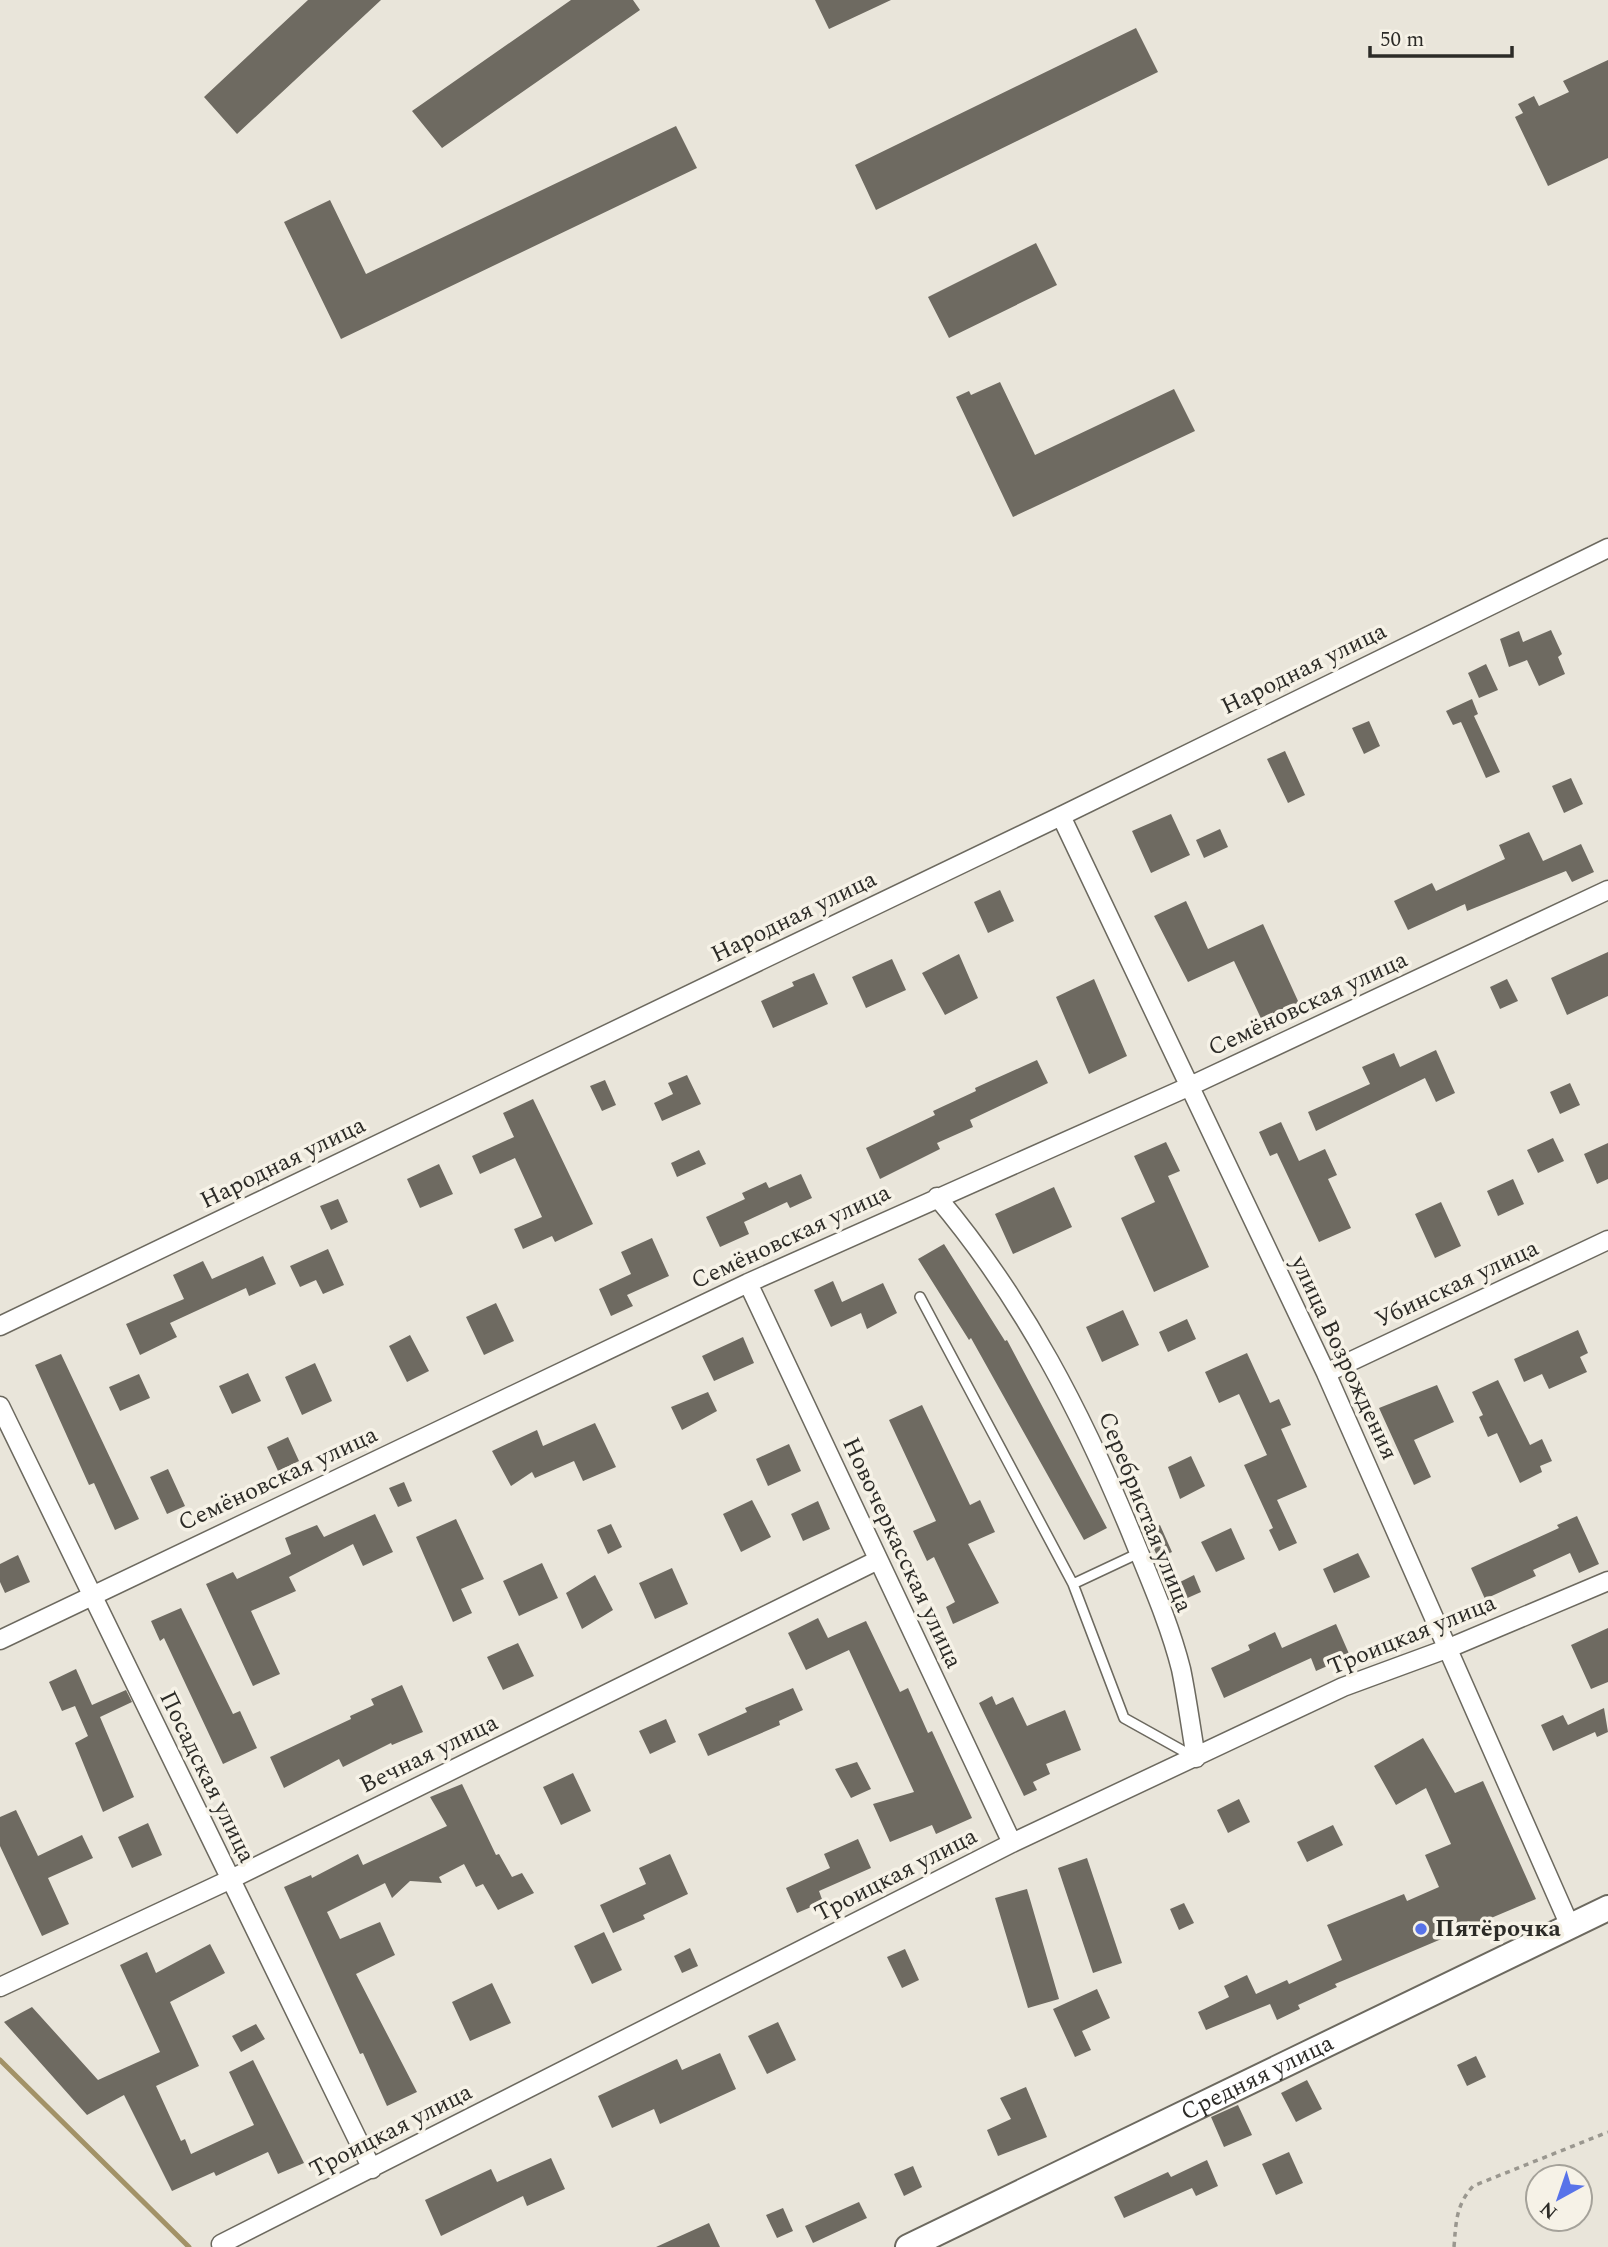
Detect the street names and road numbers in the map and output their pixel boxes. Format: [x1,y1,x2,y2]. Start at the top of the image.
street label: Народная улица [1215,613,1393,725]
street label: Народная улица [705,861,883,973]
street label: Семёновская улица [1202,942,1414,1066]
street label: Народная улица [194,1107,372,1219]
street label: Семёновская улица [685,1175,897,1299]
street label: Убинская улица [1369,1230,1545,1338]
street label: улица Возрождения [1280,1249,1407,1466]
street label: Серебристая улица [1088,1406,1202,1618]
street label: Семёновская улица [172,1417,384,1541]
street label: Новочеркасская улица [833,1431,972,1675]
street label: Троицкая улица [1322,1585,1502,1685]
street label: Посадская улица [150,1685,264,1869]
street label: Вечная улица [354,1705,505,1803]
street label: Троицкая улица [808,1818,984,1932]
street label: Средняя улица [1175,2025,1340,2130]
street label: Троицкая улица [303,2074,479,2188]

